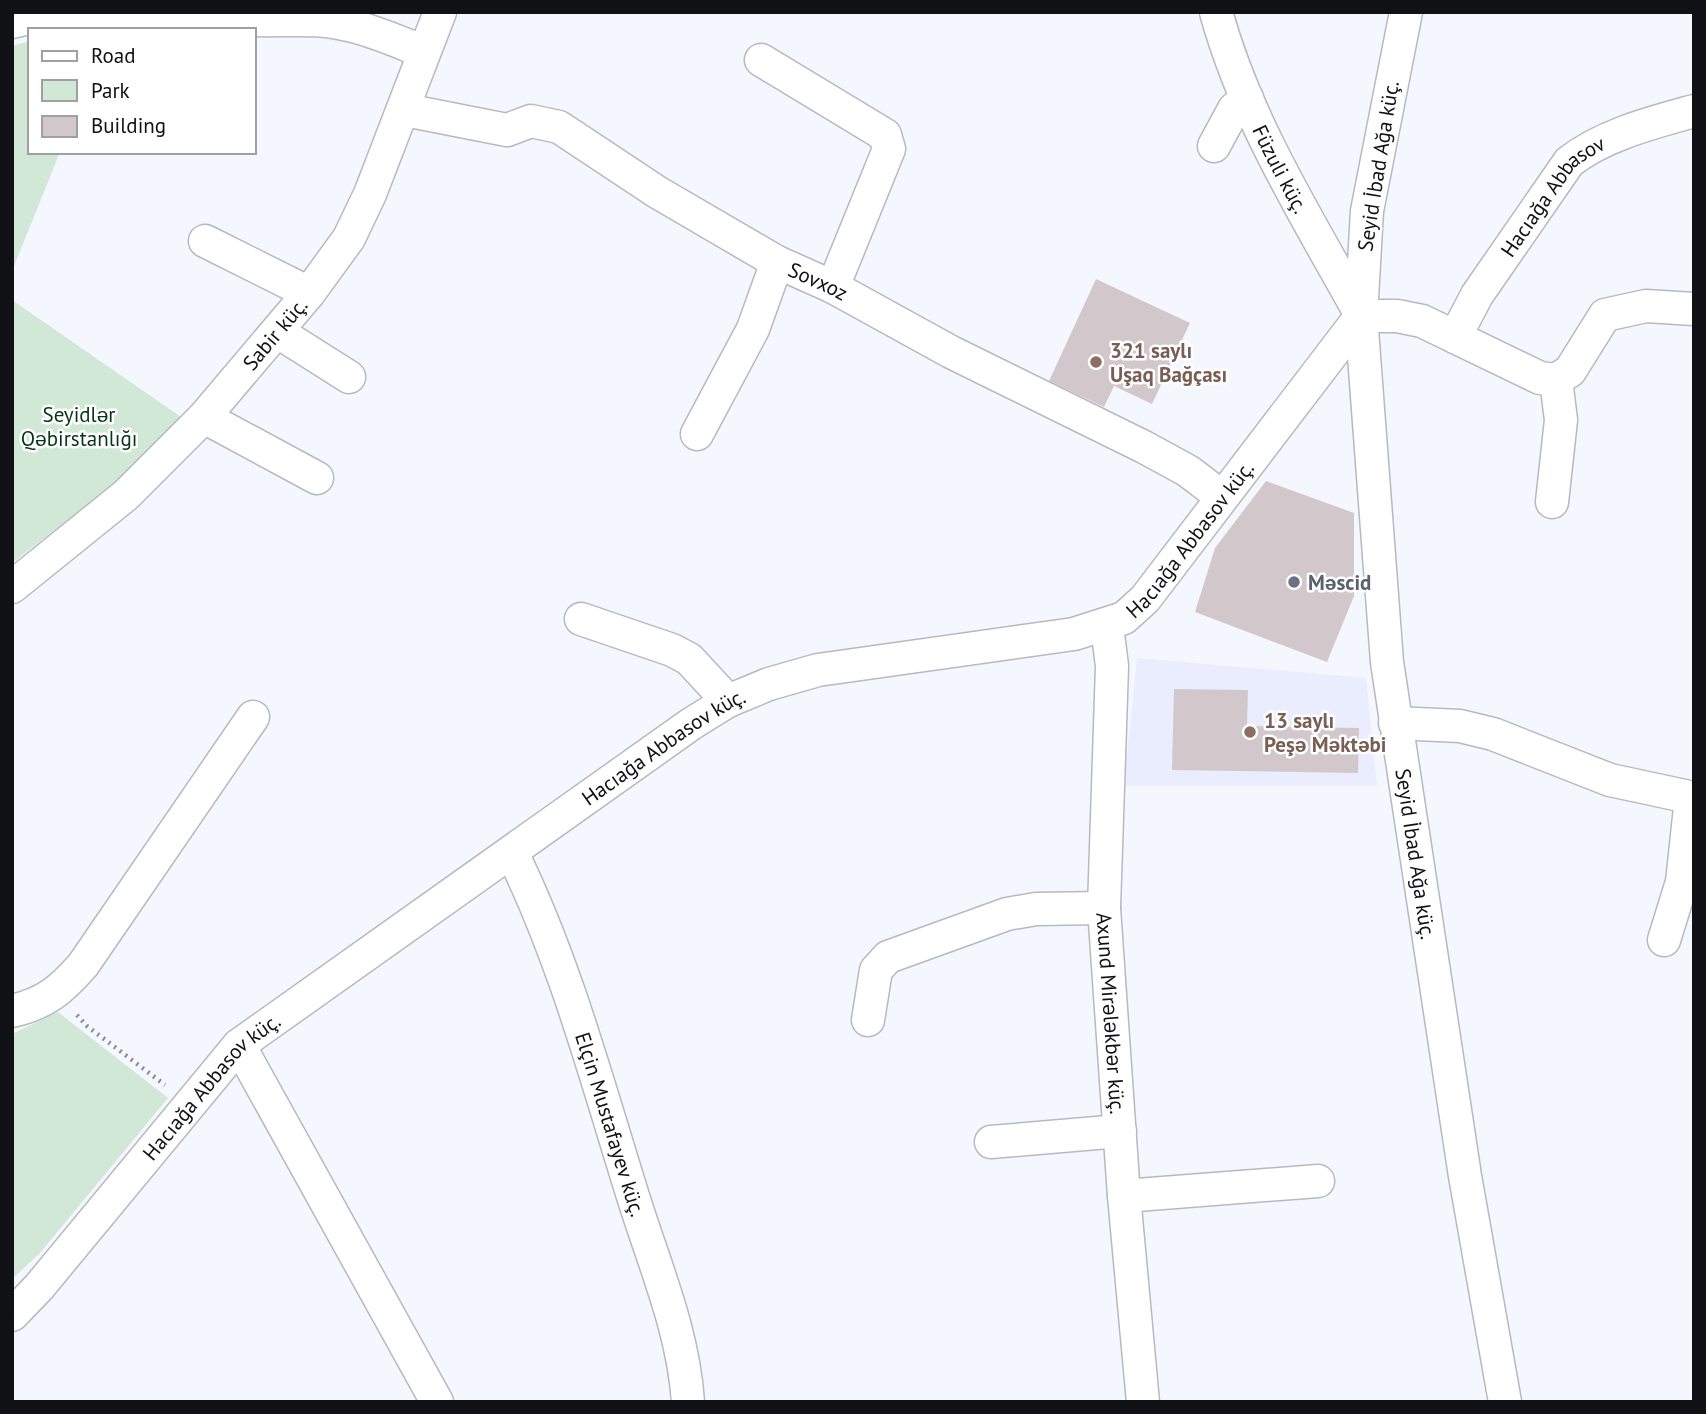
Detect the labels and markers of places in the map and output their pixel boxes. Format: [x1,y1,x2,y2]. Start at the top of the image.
place label: 321 saylı Uşaq Bağçası [1110,337,1227,388]
marker: 321 saylı Uşaq Bağçası [1088,354,1104,370]
place label: Məscid [1308,569,1371,596]
marker: Məscid [1286,574,1302,590]
place label: 13 saylı Peşə Məktəbi [1264,707,1386,758]
marker: 13 saylı Peşə Məktəbi [1242,724,1258,740]

